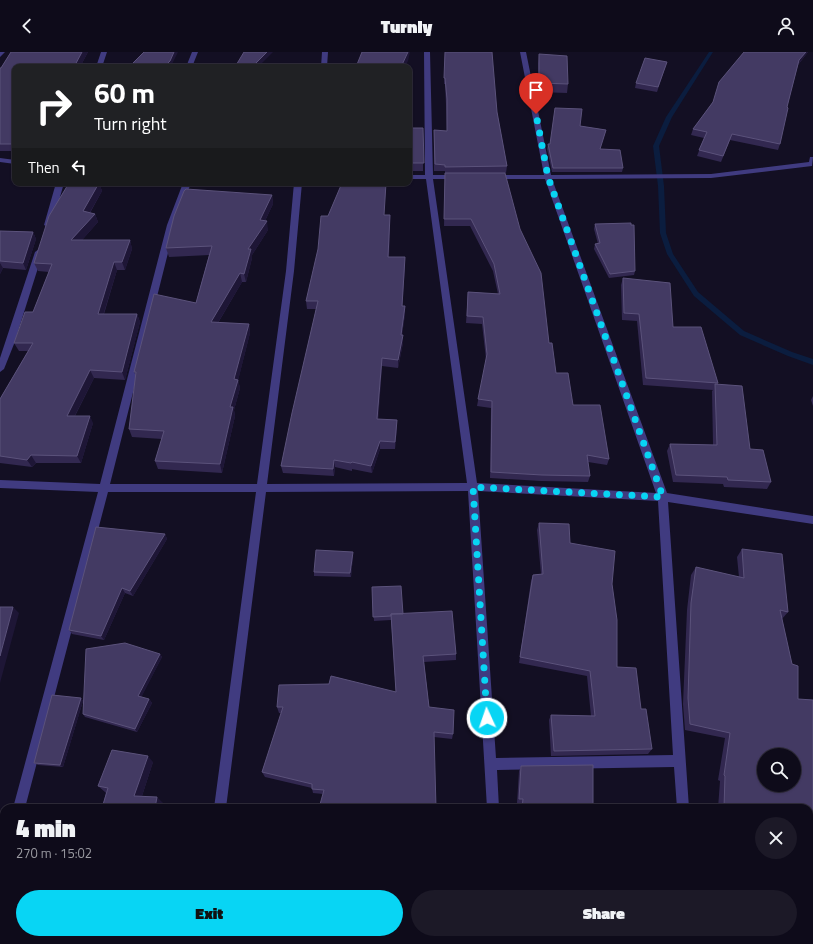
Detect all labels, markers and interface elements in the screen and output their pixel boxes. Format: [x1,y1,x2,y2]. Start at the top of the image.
text: Turnly [381,13,432,40]
icon: back [16,15,38,37]
icon: person [775,15,797,37]
text: 60 m [94,71,155,114]
pin [519,73,553,114]
icon: arrive [525,79,547,101]
icon: right [28,80,80,132]
text: Turn right [94,110,167,137]
text: Then [28,156,60,179]
icon: left [68,156,90,178]
position arrow [466,697,508,739]
map controls [757,748,801,792]
button: search [757,748,801,792]
text: 4 min [16,810,76,846]
button: close [755,817,797,859]
text: 270 m · 15:02 [16,843,92,863]
button: Exit [16,890,403,936]
button: Share [411,890,797,936]

